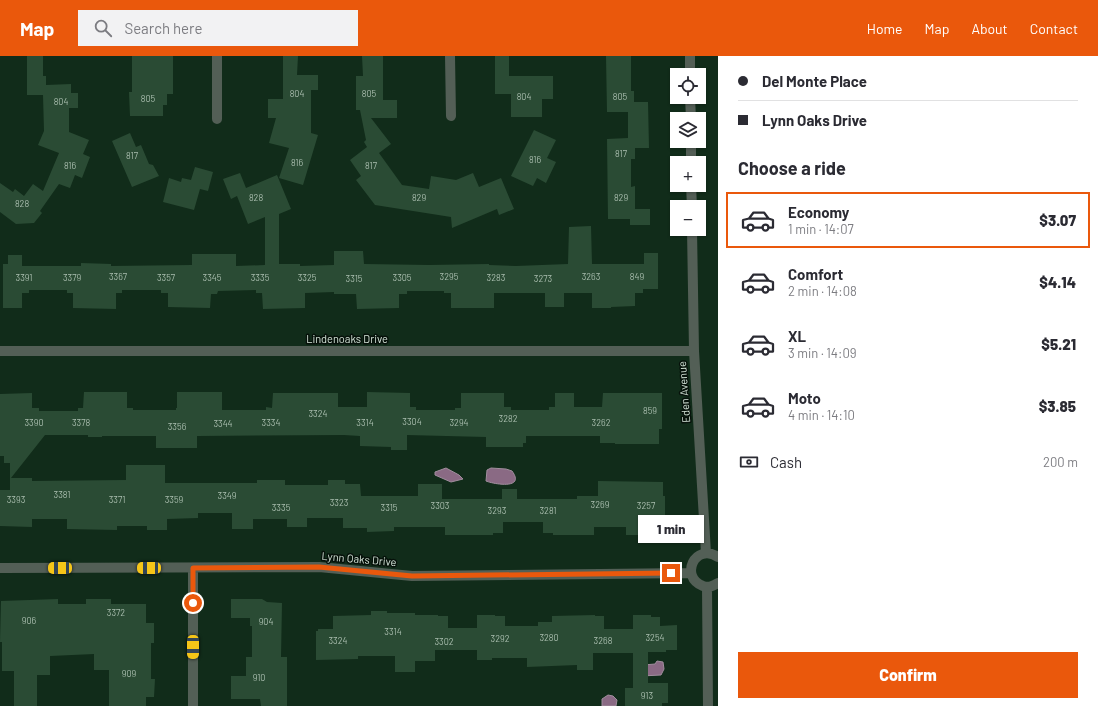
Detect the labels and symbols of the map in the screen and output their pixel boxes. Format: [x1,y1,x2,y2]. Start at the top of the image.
house number: 804 [290,88,304,99]
house number: 805 [362,88,377,99]
house number: 804 [517,91,531,102]
house number: 805 [613,91,628,102]
house number: 805 [141,93,156,104]
house number: 804 [54,96,68,107]
house number: 817 [615,148,628,159]
house number: 817 [126,150,139,161]
house number: 816 [529,154,541,165]
house number: 816 [291,157,303,168]
house number: 816 [64,160,76,171]
house number: 817 [365,160,378,171]
house number: 828 [249,192,263,203]
house number: 829 [412,192,426,203]
house number: 829 [614,192,628,203]
house number: 828 [15,198,29,209]
house number: 3367 [109,271,128,282]
house number: 3295 [440,271,459,282]
house number: 3263 [582,271,601,282]
house number: 849 [630,271,644,282]
house number: 3391 [16,272,32,283]
house number: 3379 [63,272,81,283]
house number: 3357 [157,272,176,283]
house number: 3345 [203,272,222,283]
house number: 3335 [251,272,270,283]
house number: 3325 [298,272,317,283]
house number: 3305 [393,272,412,283]
house number: 3283 [487,272,506,283]
house number: 3315 [346,273,363,284]
house number: 3273 [534,273,553,284]
street label: Lindenoaks Drive [306,332,388,345]
street label: Eden Avenue [675,361,692,423]
house number: 859 [643,405,657,416]
house number: 3324 [308,408,328,419]
house number: 3282 [499,413,518,424]
house number: 3304 [402,416,422,427]
house number: 3390 [24,417,44,428]
house number: 3378 [72,417,90,428]
house number: 3334 [262,417,280,428]
house number: 3314 [356,417,374,428]
house number: 3294 [449,417,469,428]
house number: 3262 [592,417,611,428]
house number: 3344 [213,418,233,429]
house number: 3356 [168,421,187,432]
house number: 3381 [54,489,70,500]
house number: 3349 [218,490,237,501]
house number: 3393 [7,494,26,505]
house number: 3371 [109,494,125,505]
house number: 3359 [165,494,184,505]
house number: 3323 [330,497,349,508]
house number: 3269 [591,499,610,510]
house number: 3303 [431,500,450,511]
house number: 3257 [637,500,656,511]
house number: 3335 [272,502,291,513]
house number: 3315 [381,502,398,513]
house number: 3293 [488,505,507,516]
house number: 3281 [539,505,557,516]
callout: 1 min [638,515,704,543]
street label: Lynn Oaks Drive [321,549,397,568]
car [48,562,72,574]
car [137,562,161,574]
route end [662,564,680,582]
route start [184,594,202,612]
house number: 3372 [107,607,125,618]
house number: 906 [22,615,37,626]
house number: 904 [259,616,273,627]
house number: 3314 [384,626,402,637]
house number: 3280 [539,632,559,643]
house number: 3254 [645,632,665,643]
house number: 3292 [491,633,510,644]
car [187,635,199,659]
house number: 3324 [328,635,348,646]
house number: 3268 [594,635,613,646]
house number: 3302 [434,636,454,647]
house number: 909 [122,668,137,679]
house number: 910 [253,672,265,683]
house number: 913 [641,690,654,701]

